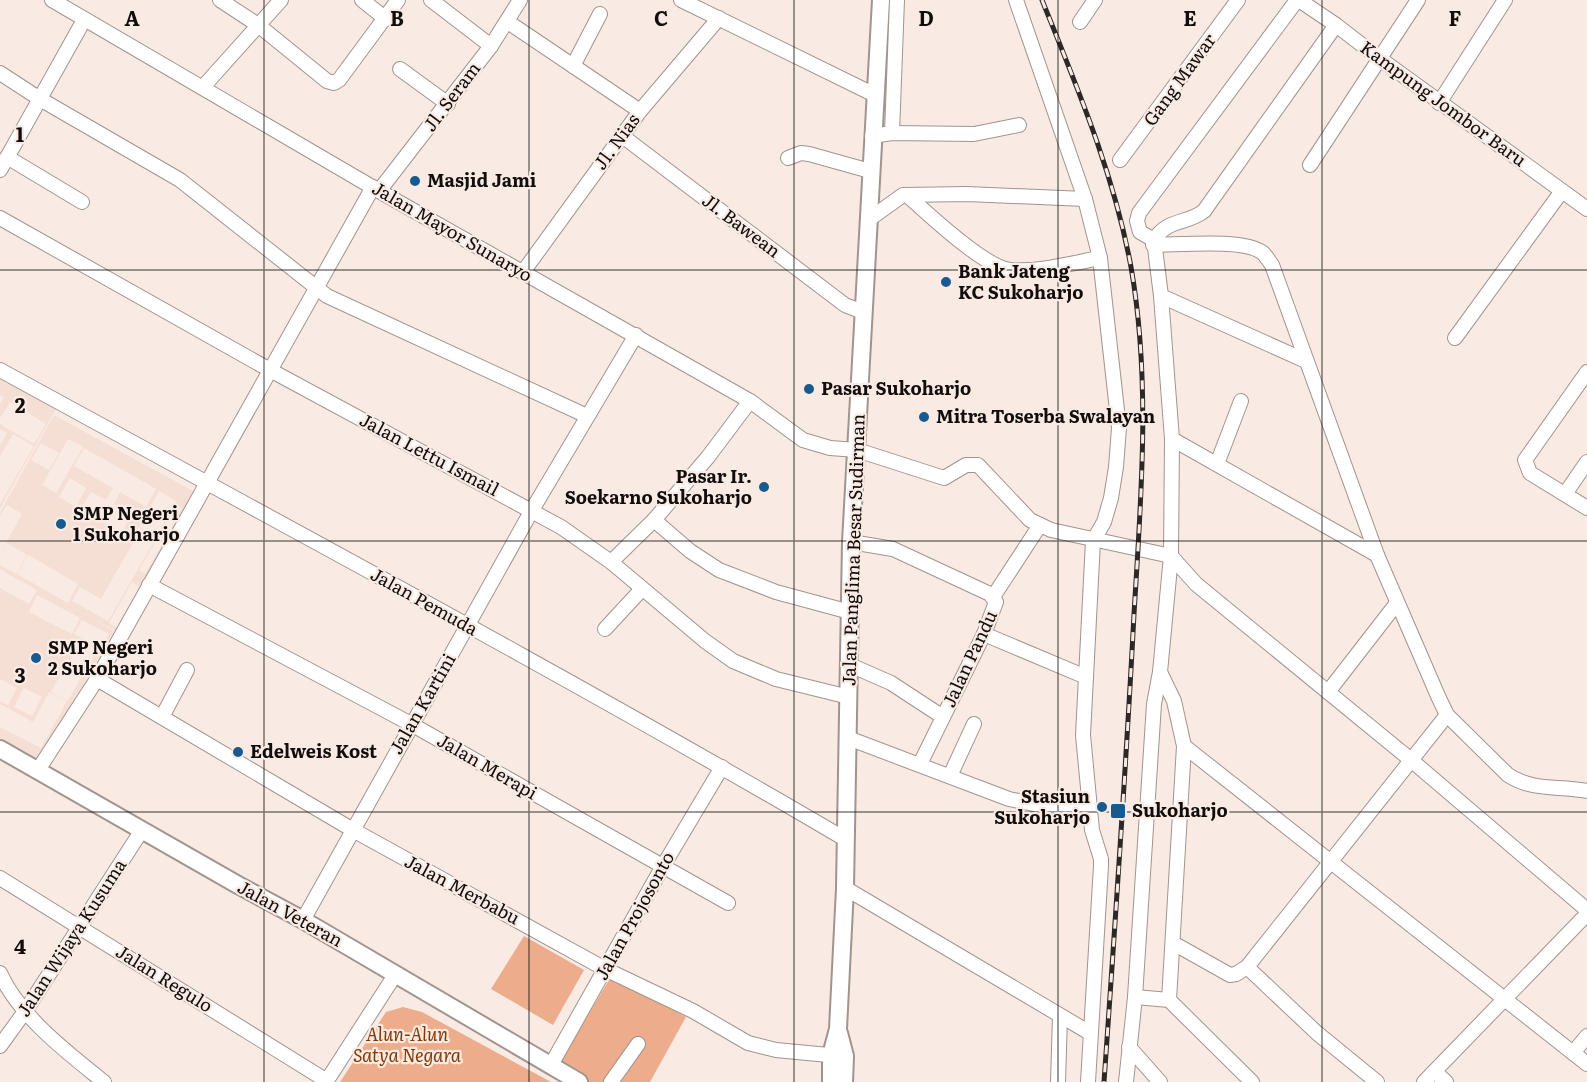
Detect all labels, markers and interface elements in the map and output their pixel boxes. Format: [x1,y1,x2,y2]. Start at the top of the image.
text: A [124,2,140,32]
text: B [390,2,404,32]
text: C [654,2,668,32]
text: D [918,2,934,32]
text: E [1183,2,1197,32]
text: F [1449,2,1462,32]
street label: Gang Mawar [1136,27,1222,131]
street label: Kampung Jombor Baru [1355,33,1532,172]
street label: Jl. Seram [416,56,486,137]
street label: Jl. Nias [586,107,645,175]
text: 1 [16,118,24,148]
place label: Masjid Jami [427,166,537,193]
street label: Jalan Mayor Sunaryo [367,174,538,288]
marker: Masjid Jami [408,174,422,188]
street label: Jl. Bawean [697,186,787,263]
place label: Bank Jateng KC Sukoharjo [958,257,1083,305]
marker: Bank Jateng KC Sukoharjo [939,275,953,289]
place label: Pasar Sukoharjo [821,374,971,401]
marker: Pasar Sukoharjo [802,382,816,396]
text: 2 [15,389,26,419]
place label: Mitra Toserba Swalayan [936,402,1156,429]
street label: Jalan Lettu Ismail [355,405,504,502]
marker: Mitra Toserba Swalayan [917,410,931,424]
street label: Jalan Panglima Besar Sudirman [834,413,871,686]
place label: Pasar Ir. Soekarno Sukoharjo [565,462,752,510]
marker: Pasar Ir. Soekarno Sukoharjo [757,480,771,494]
place label: SMP Negeri 1 Sukoharjo [73,499,180,547]
marker: SMP Negeri 1 Sukoharjo [54,517,68,531]
street label: Jalan Pemuda [366,560,484,642]
street label: Jalan Pandu [934,605,1003,711]
place label: SMP Negeri 2 Sukoharjo [48,633,157,681]
street label: Jalan Kartini [382,648,462,759]
marker: SMP Negeri 2 Sukoharjo [29,651,43,665]
text: 3 [14,659,26,689]
street label: Jalan Merapi [432,726,543,805]
place label: Edelweis Kost [250,737,377,764]
marker: Edelweis Kost [231,745,245,759]
place label: Stasiun Sukoharjo [994,782,1090,830]
place label: Sukoharjo [1132,796,1228,823]
marker: Stasiun Sukoharjo [1095,800,1109,814]
marker: Sukoharjo [1109,802,1127,820]
street label: Jalan Projosonto [587,846,680,984]
street label: Jalan Merbabu [400,847,525,931]
street label: Jalan Wijaya Kusuma [9,853,132,1022]
street label: Jalan Veteran [233,873,348,953]
text: 4 [14,930,26,960]
street label: Jalan Regulo [111,937,219,1018]
park label: Alun-Alun Satya Negara [353,1020,462,1068]

